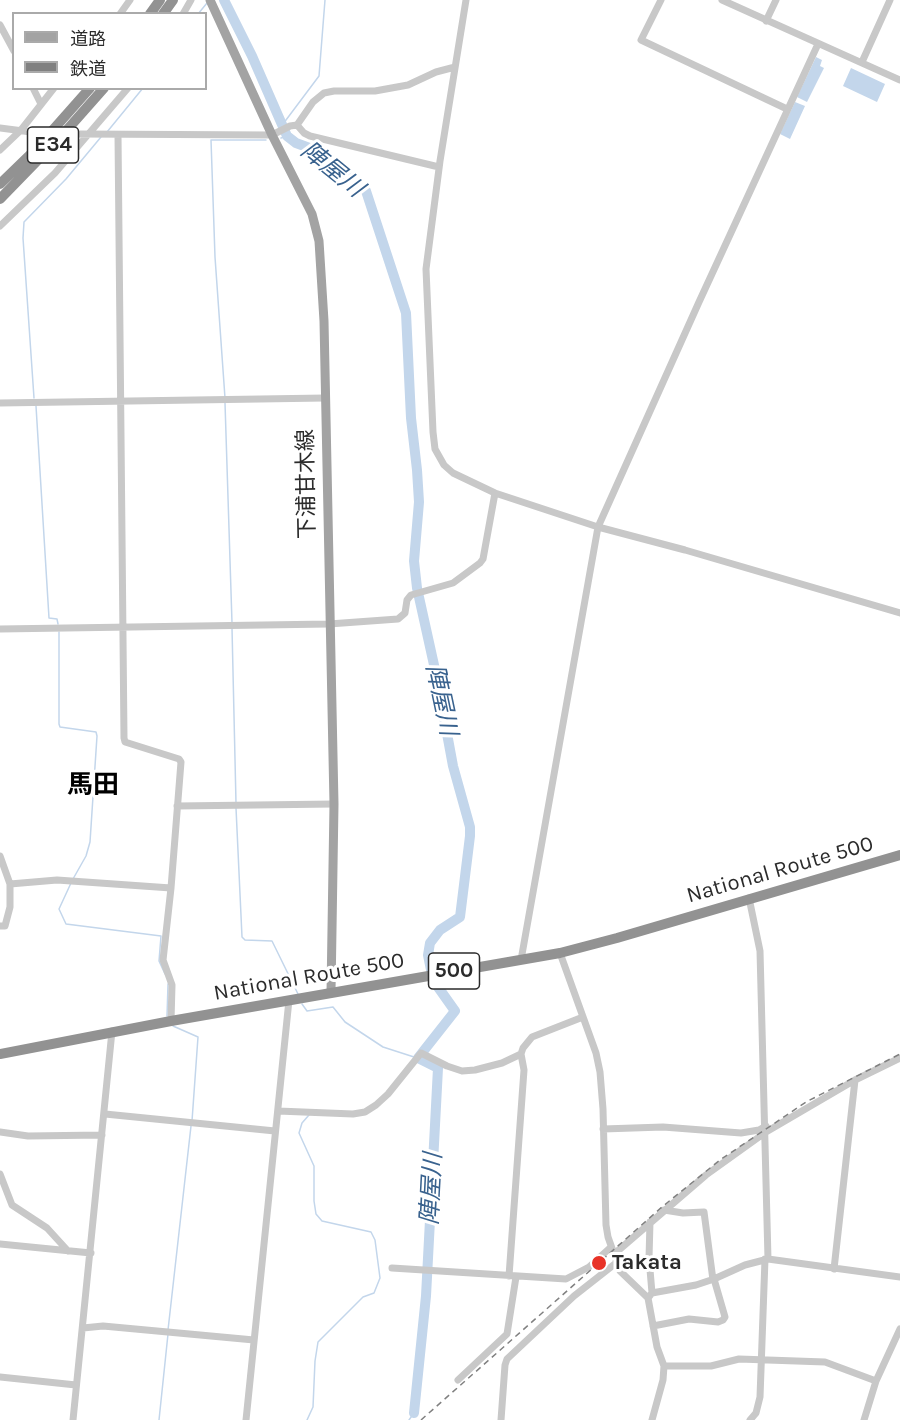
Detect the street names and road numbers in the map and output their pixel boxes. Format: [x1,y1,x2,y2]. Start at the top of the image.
road number: E34 [28,127,78,163]
street label: 下浦甘木線 [293,429,321,539]
street label: National Route 500 [684,831,876,909]
street label: National Route 500 [212,947,406,1007]
road number: 500 [428,953,480,989]

